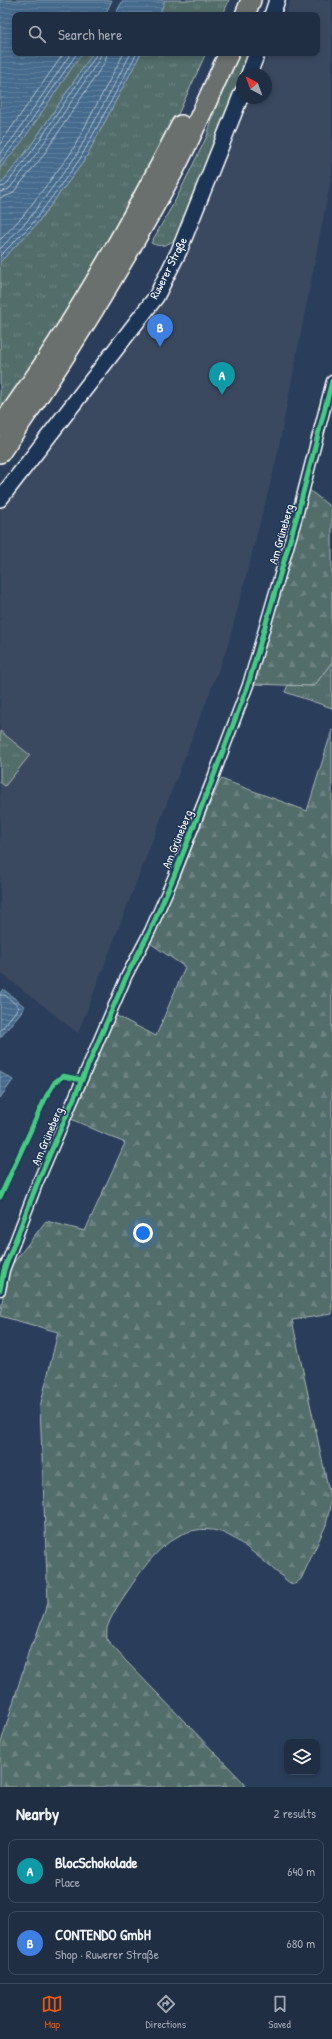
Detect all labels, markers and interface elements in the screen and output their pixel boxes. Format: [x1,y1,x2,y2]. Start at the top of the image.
search box [12,12,320,56]
icon: search [26,23,48,45]
text: Search here [58,24,122,45]
north arrow [236,68,272,104]
street label: Ruwerer Straße [145,234,191,302]
pin: B [147,314,173,347]
pin: A [209,362,235,395]
street label: Am Grüneberg [264,502,298,566]
street label: Am Grüneberg [158,807,196,871]
street label: Am Grüneberg [27,1104,67,1168]
your location [133,1223,153,1243]
map controls [284,1739,320,1775]
button: layers [284,1739,320,1775]
text: Nearby [16,1802,59,1825]
text: 2 results [274,1804,316,1822]
text: BlocSchokolade [55,1852,137,1873]
text: A [27,1862,33,1880]
text: 640 m [287,1862,315,1880]
text: Place [55,1873,80,1891]
text: CONTENDO GmbH [55,1924,151,1945]
text: B [27,1934,33,1952]
text: 680 m [287,1934,315,1952]
text: Shop · Ruwerer Straße [55,1945,159,1963]
tab: Map [41,1993,63,2031]
tab: Directions [146,1993,186,2031]
tab: Saved [268,1993,291,2031]

